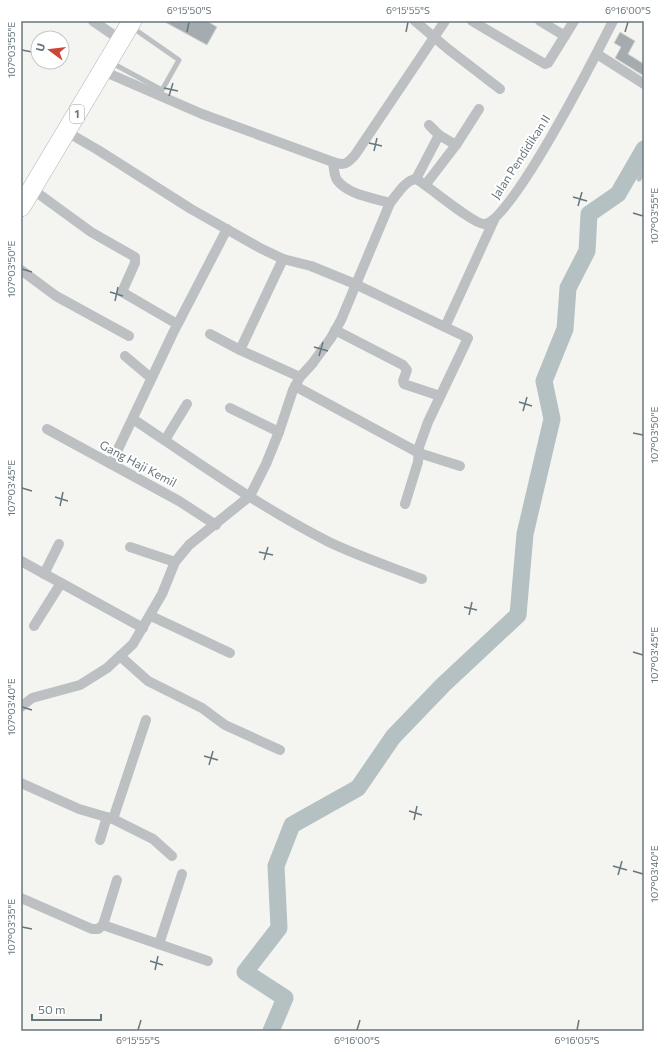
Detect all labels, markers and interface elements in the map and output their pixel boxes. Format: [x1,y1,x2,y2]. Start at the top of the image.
text: 6°15'50"S [167,4,211,16]
text: 6°15'55"S [386,4,430,16]
text: 6°16'00"S [605,4,651,16]
text: 107°03'55"E [5,22,17,78]
north arrow [30,30,70,70]
text: U [33,42,47,53]
road number: 1 [70,105,84,123]
street label: Jalan Pendidikan II [488,112,553,202]
text: 107°03'55"E [648,188,660,244]
text: 107°03'50"E [5,240,17,297]
text: 107°03'50"E [648,406,660,463]
street label: Gang Haji Kemil [98,437,179,489]
text: 107°03'45"E [5,460,17,516]
text: 107°03'45"E [648,627,660,683]
text: 107°03'40"E [5,678,17,736]
text: 107°03'40"E [648,845,660,903]
text: 107°03'35"E [5,899,17,955]
scale bar [32,996,101,1022]
text: 50 m [38,1002,66,1016]
text: 6°15'55"S [116,1034,160,1046]
text: 6°16'00"S [334,1034,380,1046]
text: 6°16'05"S [555,1034,600,1046]

